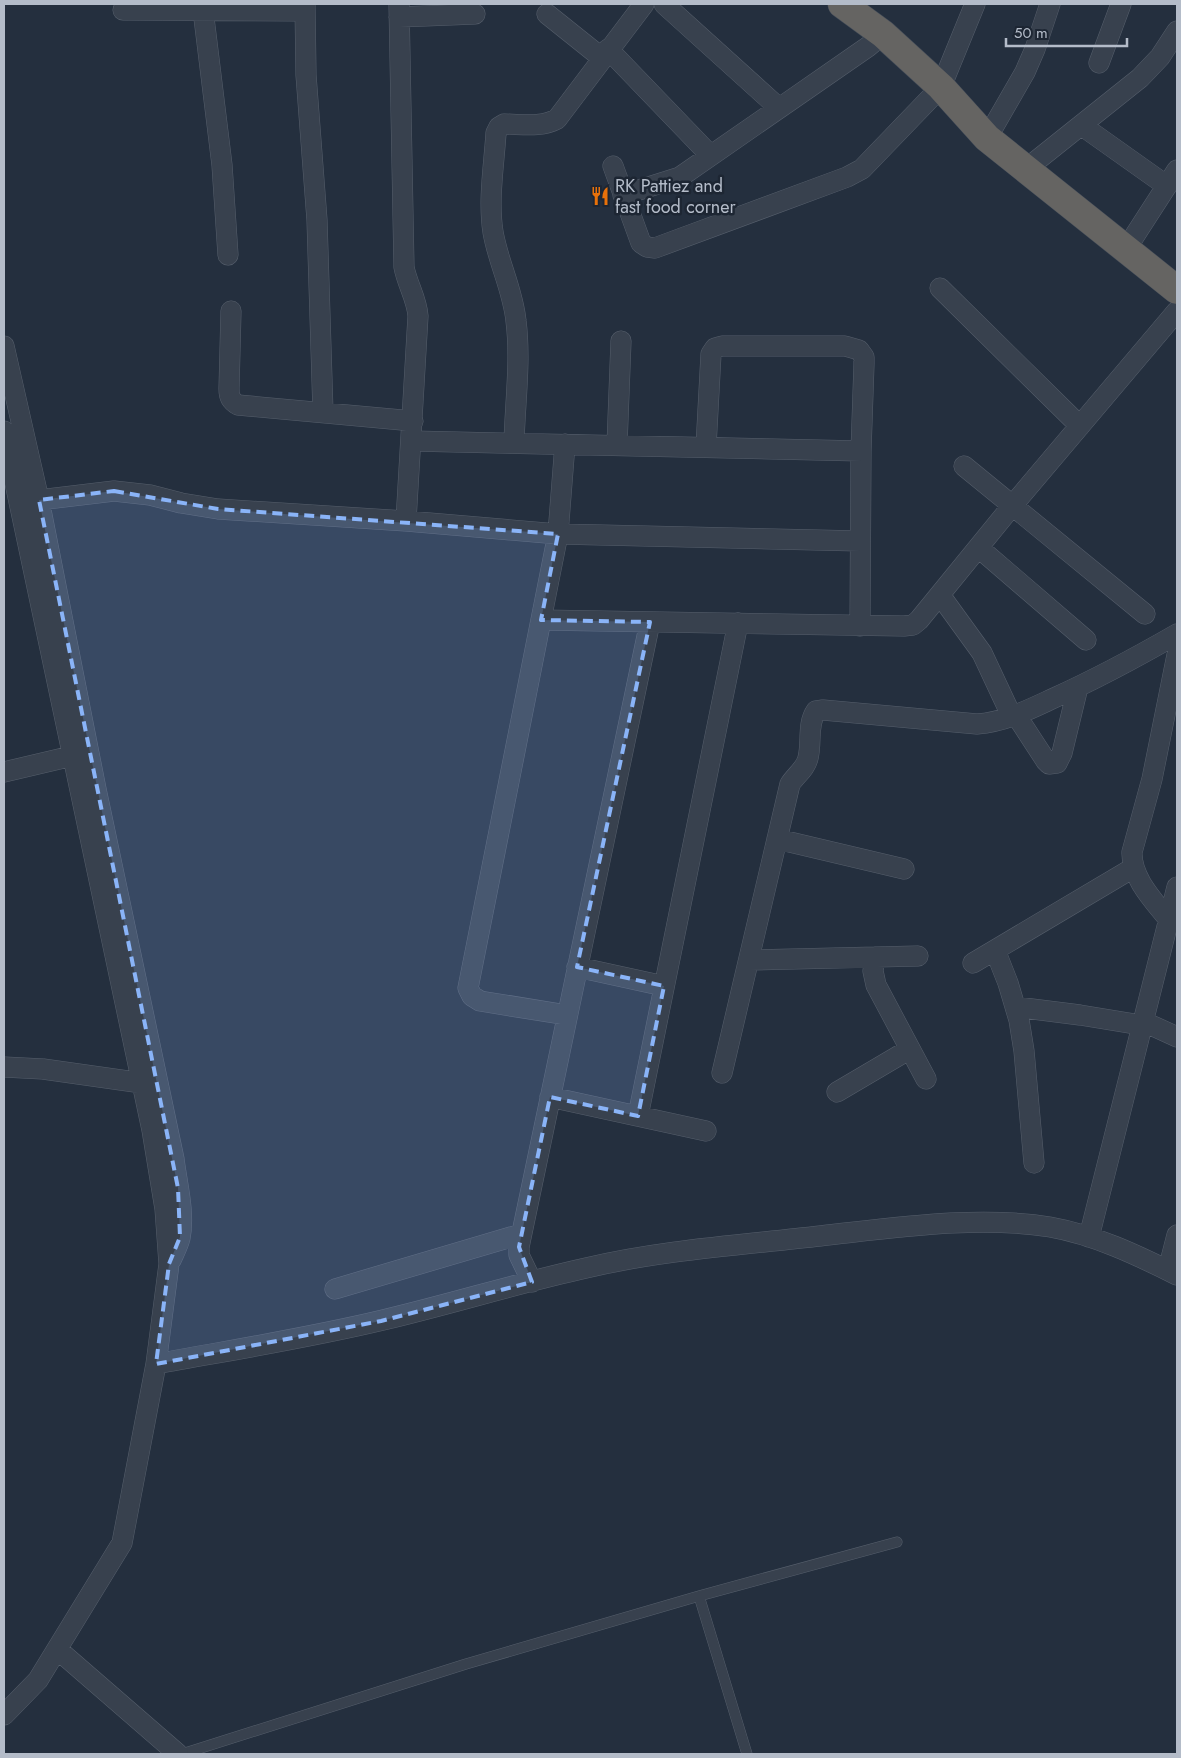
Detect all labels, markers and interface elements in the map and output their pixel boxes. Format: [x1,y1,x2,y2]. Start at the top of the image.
scale bar [1006,15,1127,47]
text: 50 m [1014,22,1048,44]
place label: RK Pattiez and fast food corner [615,173,737,220]
restaurant icon: RK Pattiez and fast food corner [589,185,611,207]

